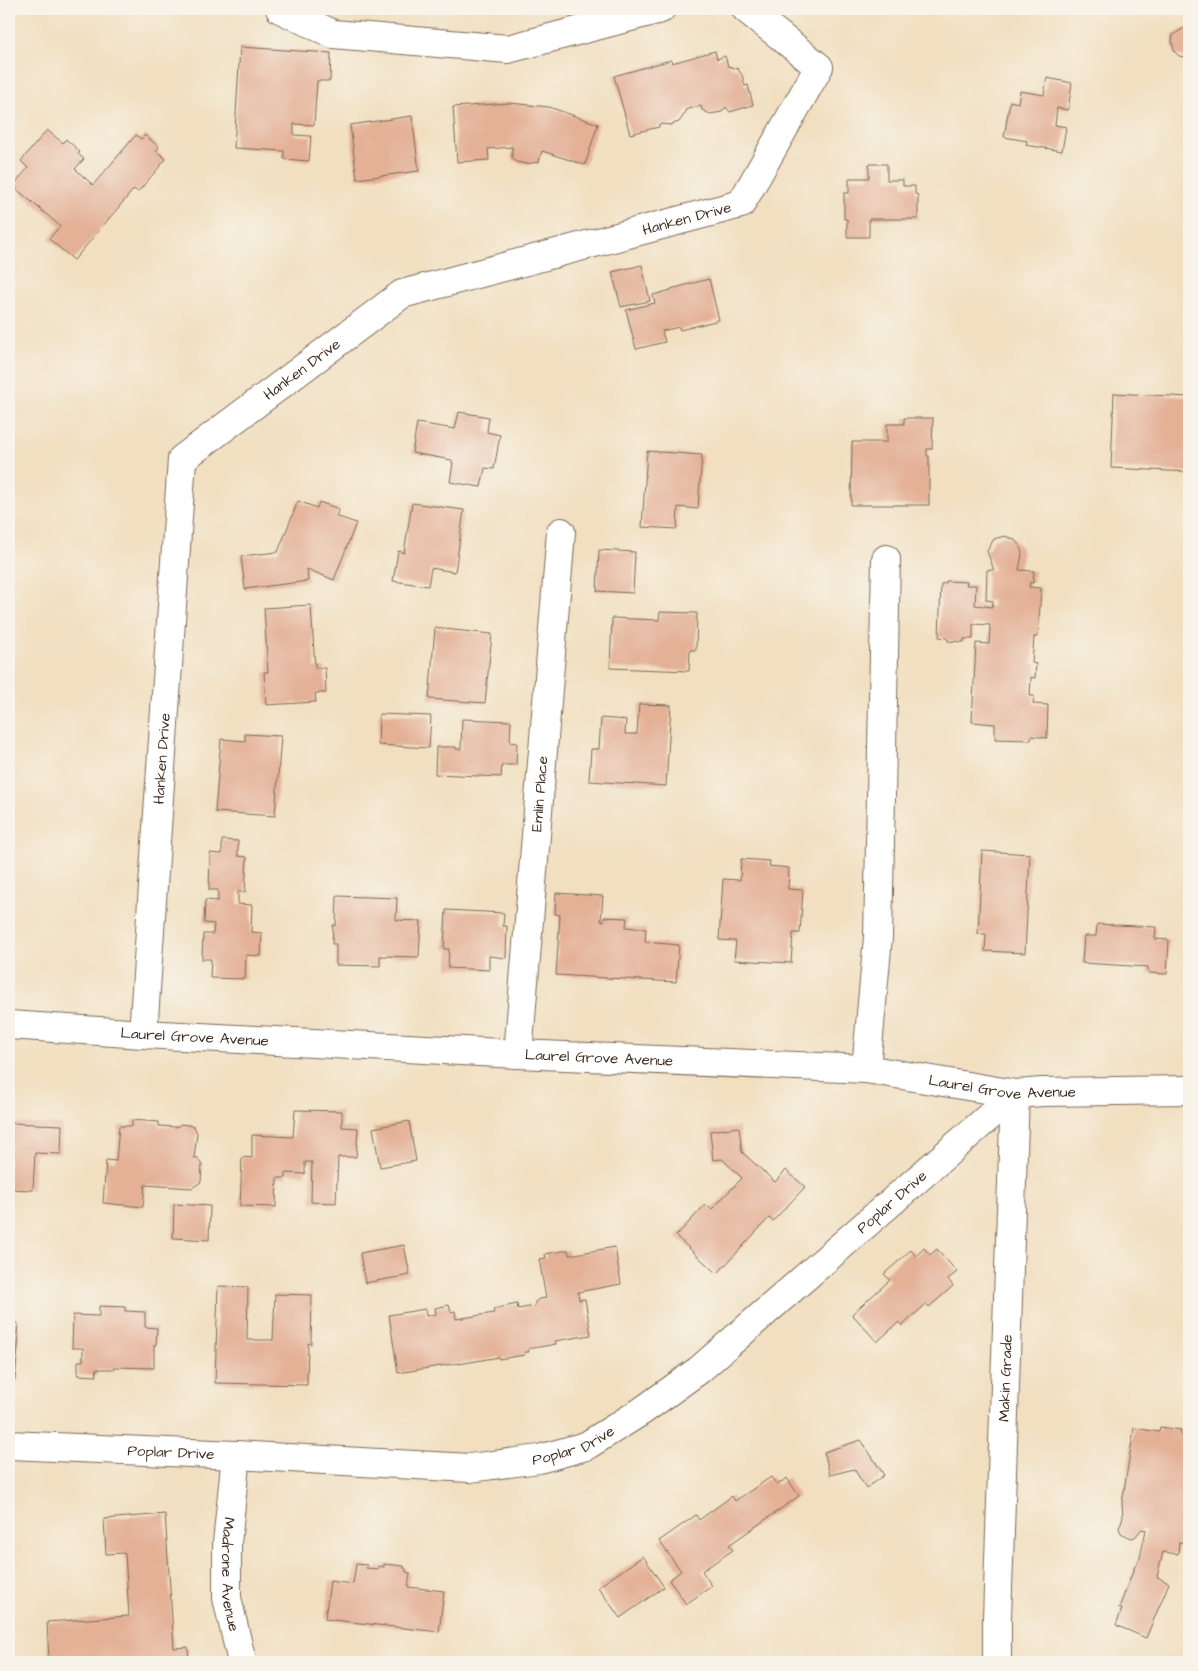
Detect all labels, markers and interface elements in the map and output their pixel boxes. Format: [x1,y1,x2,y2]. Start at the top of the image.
street label: Hanken Drive [640,197,734,241]
street label: Hanken Drive [259,334,345,405]
street label: Hanken Drive [149,712,176,805]
street label: Emlin Place [526,755,554,833]
street label: Laurel Grove Avenue [120,1023,269,1052]
street label: Laurel Grove Avenue [525,1044,674,1072]
street label: Laurel Grove Avenue [927,1070,1076,1105]
street label: Poplar Drive [852,1166,932,1239]
street label: Makin Grade [994,1334,1018,1422]
street label: Poplar Drive [531,1421,619,1471]
street label: Poplar Drive [127,1440,215,1465]
street label: Madrone Avenue [216,1516,244,1634]

